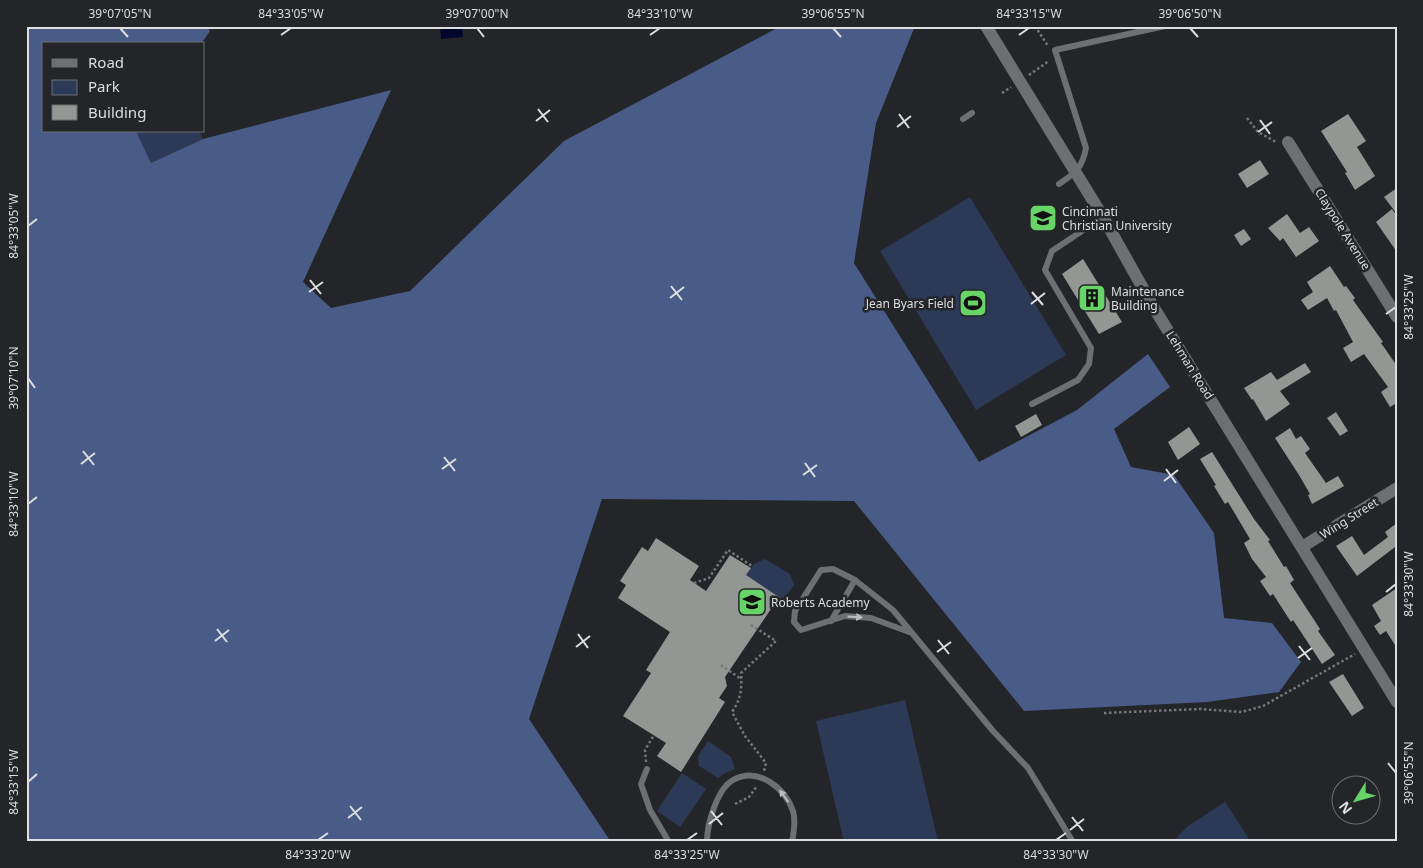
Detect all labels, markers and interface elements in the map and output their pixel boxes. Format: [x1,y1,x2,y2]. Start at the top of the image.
text: 39°07'05"N [88,5,152,22]
text: 84°33'05"W [258,5,324,22]
text: 39°07'00"N [445,5,509,22]
text: 84°33'10"W [627,5,693,22]
text: 39°06'55"N [801,5,865,22]
text: 84°33'15"W [996,5,1062,22]
text: 39°06'50"N [1158,5,1222,22]
legend [42,42,205,132]
text: Road [88,52,124,72]
text: Park [88,76,120,96]
text: Building [88,102,146,122]
street label: Claypole Avenue [1311,185,1375,273]
text: 84°33'05"W [5,193,22,259]
school or university icon: Cincinnati Christian University [1028,203,1058,233]
place label: Cincinnati Christian University [1062,203,1173,234]
text: 84°33'25"W [1400,274,1417,340]
building icon: Maintenance Building [1077,283,1107,313]
place label: Maintenance Building [1111,283,1185,314]
sports icon: Jean Byars Field [958,288,988,318]
place label: Jean Byars Field [865,295,954,312]
street label: Lehman Road [1162,328,1218,402]
text: 39°07'10"N [5,346,22,410]
text: 84°33'10"W [5,471,22,537]
street label: Wing Street [1317,493,1382,543]
text: 84°33'30"W [1400,551,1417,617]
school or university icon: Roberts Academy [737,587,767,617]
place label: Roberts Academy [771,594,871,611]
one-way arrow [847,614,863,622]
text: 39°06'55"N [1400,741,1417,805]
text: 84°33'15"W [5,749,22,815]
north arrow [1330,776,1380,826]
one-way arrow [779,789,789,803]
text: N [1334,798,1356,818]
text: 84°33'20"W [285,846,351,863]
text: 84°33'25"W [654,846,720,863]
text: 84°33'30"W [1023,846,1089,863]

